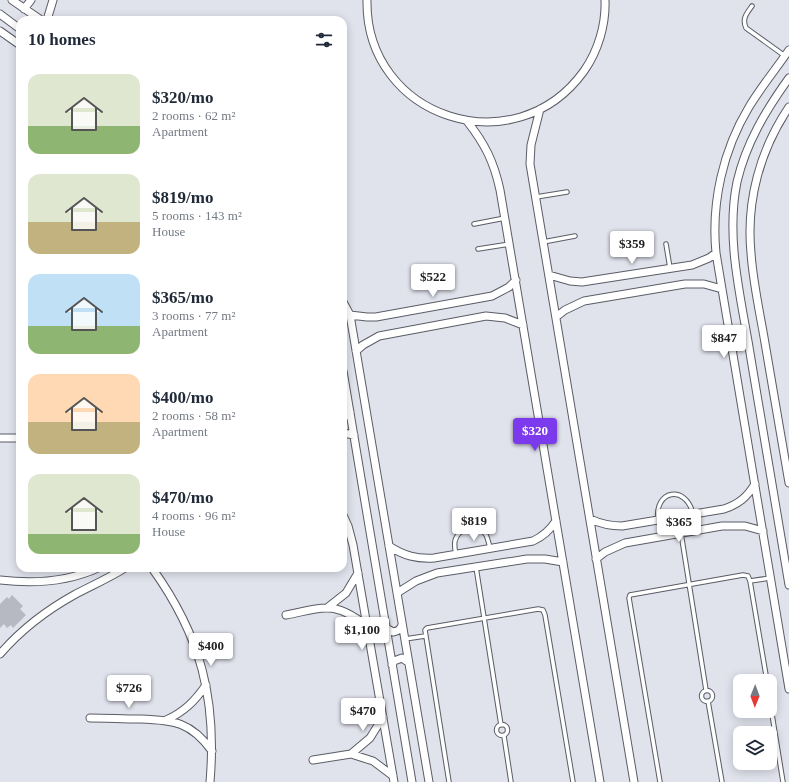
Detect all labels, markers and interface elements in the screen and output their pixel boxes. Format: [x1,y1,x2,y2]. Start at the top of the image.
icon: filters [313,29,335,51]
text: 10 homes [28,30,96,49]
text: $320/mo [152,88,213,107]
icon: home [60,90,108,138]
text: 2 rooms · 62 m² [152,108,235,123]
text: Apartment [152,124,208,139]
text: $819/mo [152,188,213,207]
icon: home [60,190,108,238]
text: 5 rooms · 143 m² [152,208,242,223]
text: House [152,224,185,239]
pin: $359 [608,231,656,265]
text: $359 [619,236,645,251]
pin: $522 [409,264,457,298]
text: $522 [420,269,446,284]
text: $365/mo [152,288,213,307]
icon: home [60,290,108,338]
text: 3 rooms · 77 m² [152,308,235,323]
text: Apartment [152,324,208,339]
pin: $847 [700,325,748,359]
text: $847 [711,330,737,345]
text: $400/mo [152,388,213,407]
icon: home [60,390,108,438]
text: 2 rooms · 58 m² [152,408,235,423]
pin: $320 [511,418,559,452]
text: $320 [522,423,548,438]
text: Apartment [152,424,208,439]
text: $470/mo [152,488,213,507]
icon: home [60,490,108,538]
text: 4 rooms · 96 m² [152,508,235,523]
pin: $819 [450,508,498,542]
pin: $365 [655,509,703,543]
text: $819 [461,513,487,528]
text: $365 [666,514,692,529]
text: House [152,524,185,539]
pin: $1,100 [329,617,395,651]
text: $1,100 [344,622,380,637]
pin: $400 [187,633,235,667]
text: $400 [198,638,224,653]
north arrow [733,674,777,718]
map controls [733,674,777,770]
pin: $726 [105,675,153,709]
text: $726 [116,680,142,695]
pin: $470 [339,698,387,732]
text: $470 [350,703,376,718]
button: layers [733,726,777,770]

